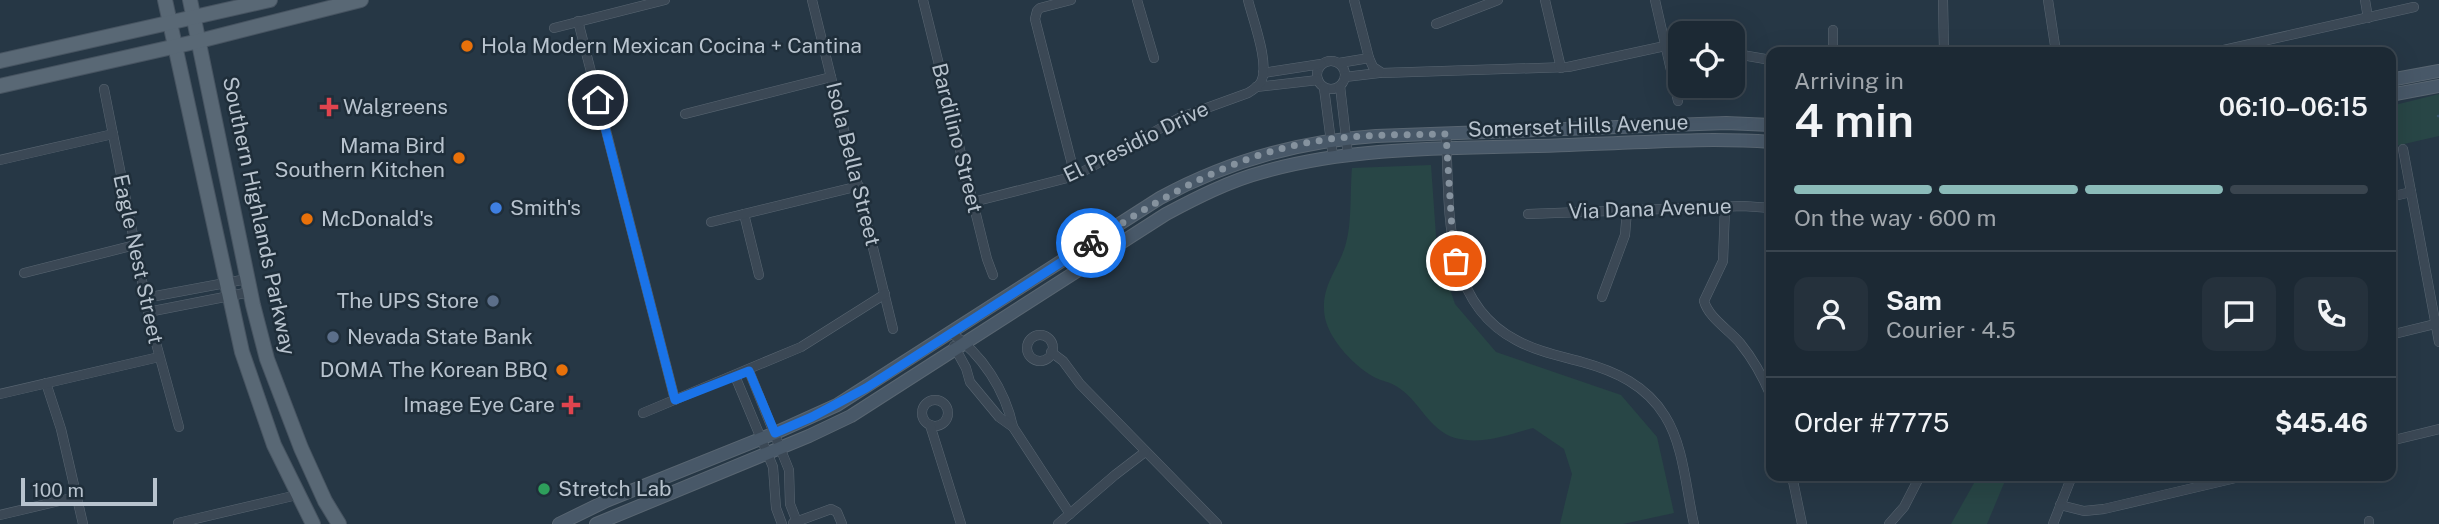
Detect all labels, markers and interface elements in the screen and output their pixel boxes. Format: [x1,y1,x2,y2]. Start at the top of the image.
map controls [1668,21,1745,98]
button: locate [1668,21,1745,98]
place label: Hola Modern Mexican Cocina + Cantina [481,33,862,58]
marker: Hola Modern Mexican Cocina + Cantina [459,38,475,54]
street label: Bardilino Street [927,60,988,215]
text: Arriving in [1794,67,1904,94]
pin [568,70,628,130]
street label: Southern Highlands Parkway [218,74,301,357]
street label: Isola Bella Street [821,79,886,248]
icon: home [579,81,617,119]
text: 06:10–06:15 [2219,91,2368,122]
text: 4 min [1794,93,1914,147]
place label: Walgreens [343,94,448,119]
street label: El Presidio Drive [1059,96,1212,187]
marker: Walgreens [321,99,337,115]
street label: Somerset Hills Avenue [1467,109,1689,142]
place label: Mama Bird Southern Kitchen [274,133,445,182]
marker: Mama Bird Southern Kitchen [451,150,467,166]
street label: Eagle Nest Street [108,172,169,346]
street label: Via Dana Avenue [1568,193,1732,224]
place label: Smith's [510,195,581,220]
marker: Smith's [488,200,504,216]
text: On the way · 600 m [1794,204,1996,231]
place label: McDonald's [321,206,433,231]
courier [1056,208,1126,278]
marker: McDonald's [299,211,315,227]
icon: bike [1072,224,1110,262]
pin [1426,231,1486,291]
icon: bag [1437,242,1475,280]
button: person [1794,277,1868,351]
button: chat [2202,277,2276,351]
button: phone [2294,277,2368,351]
text: Sam [1886,285,1942,316]
place label: The UPS Store [337,288,479,313]
marker: The UPS Store [485,293,501,309]
text: Courier · 4.5 [1886,316,2016,343]
place label: Nevada State Bank [347,324,533,349]
marker: Nevada State Bank [325,329,341,345]
place label: DOMA The Korean BBQ [320,357,548,382]
marker: DOMA The Korean BBQ [554,362,570,378]
place label: Image Eye Care [403,392,555,417]
marker: Image Eye Care [561,395,581,415]
text: Order #7775 [1794,407,1949,438]
text: $45.46 [2275,407,2368,438]
scale bar [21,475,158,507]
place label: Stretch Lab [558,476,672,501]
text: 100 m [32,479,84,501]
marker: Stretch Lab [536,481,552,497]

